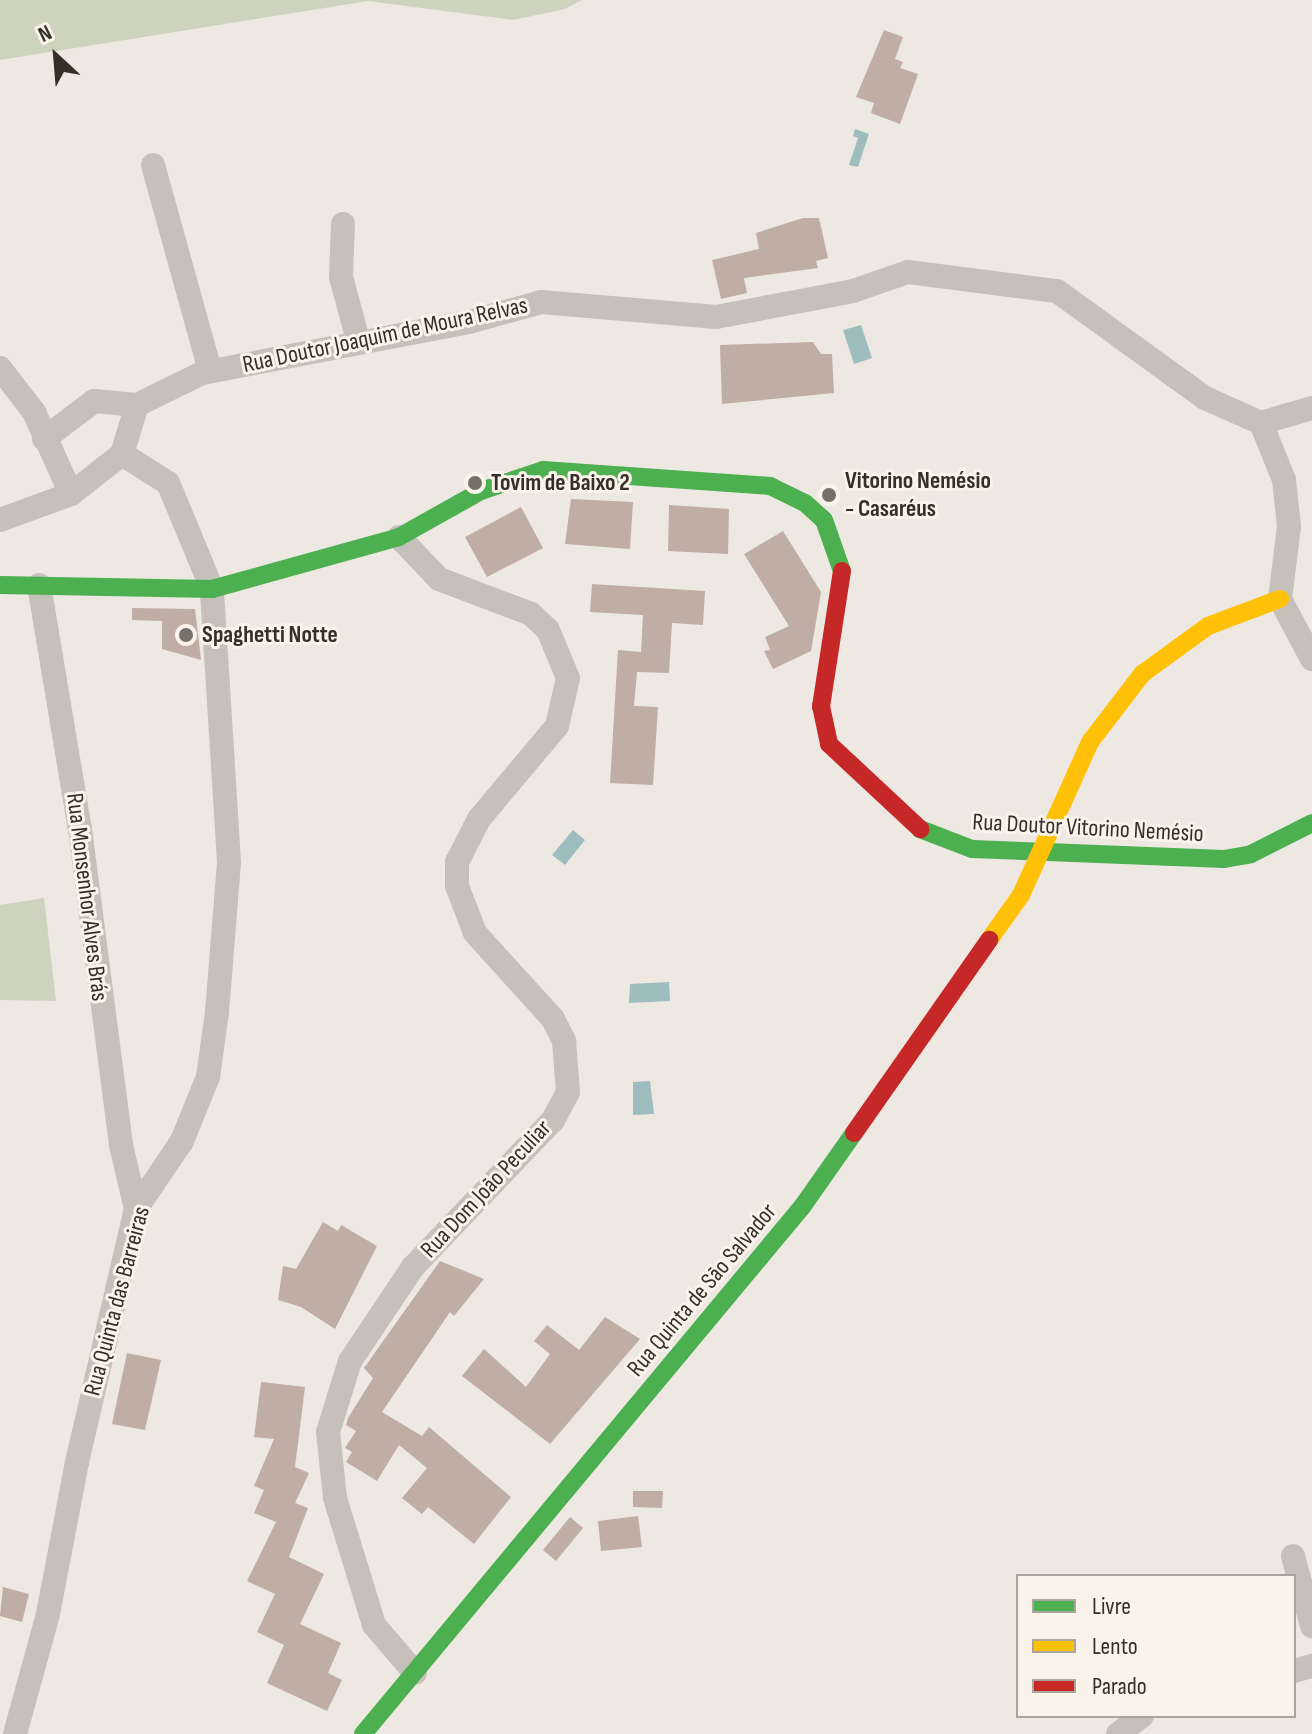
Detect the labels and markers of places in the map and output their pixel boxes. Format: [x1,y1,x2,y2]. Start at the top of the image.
place label: Vitorino Nemésio - Casaréus [845,467,991,523]
place label: Tovim de Baixo 2 [491,469,630,497]
marker: Tovim de Baixo 2 [466,474,484,492]
marker: Vitorino Nemésio - Casaréus [820,486,838,504]
place label: Spaghetti Notte [202,621,338,649]
marker: Spaghetti Notte [177,626,195,644]

